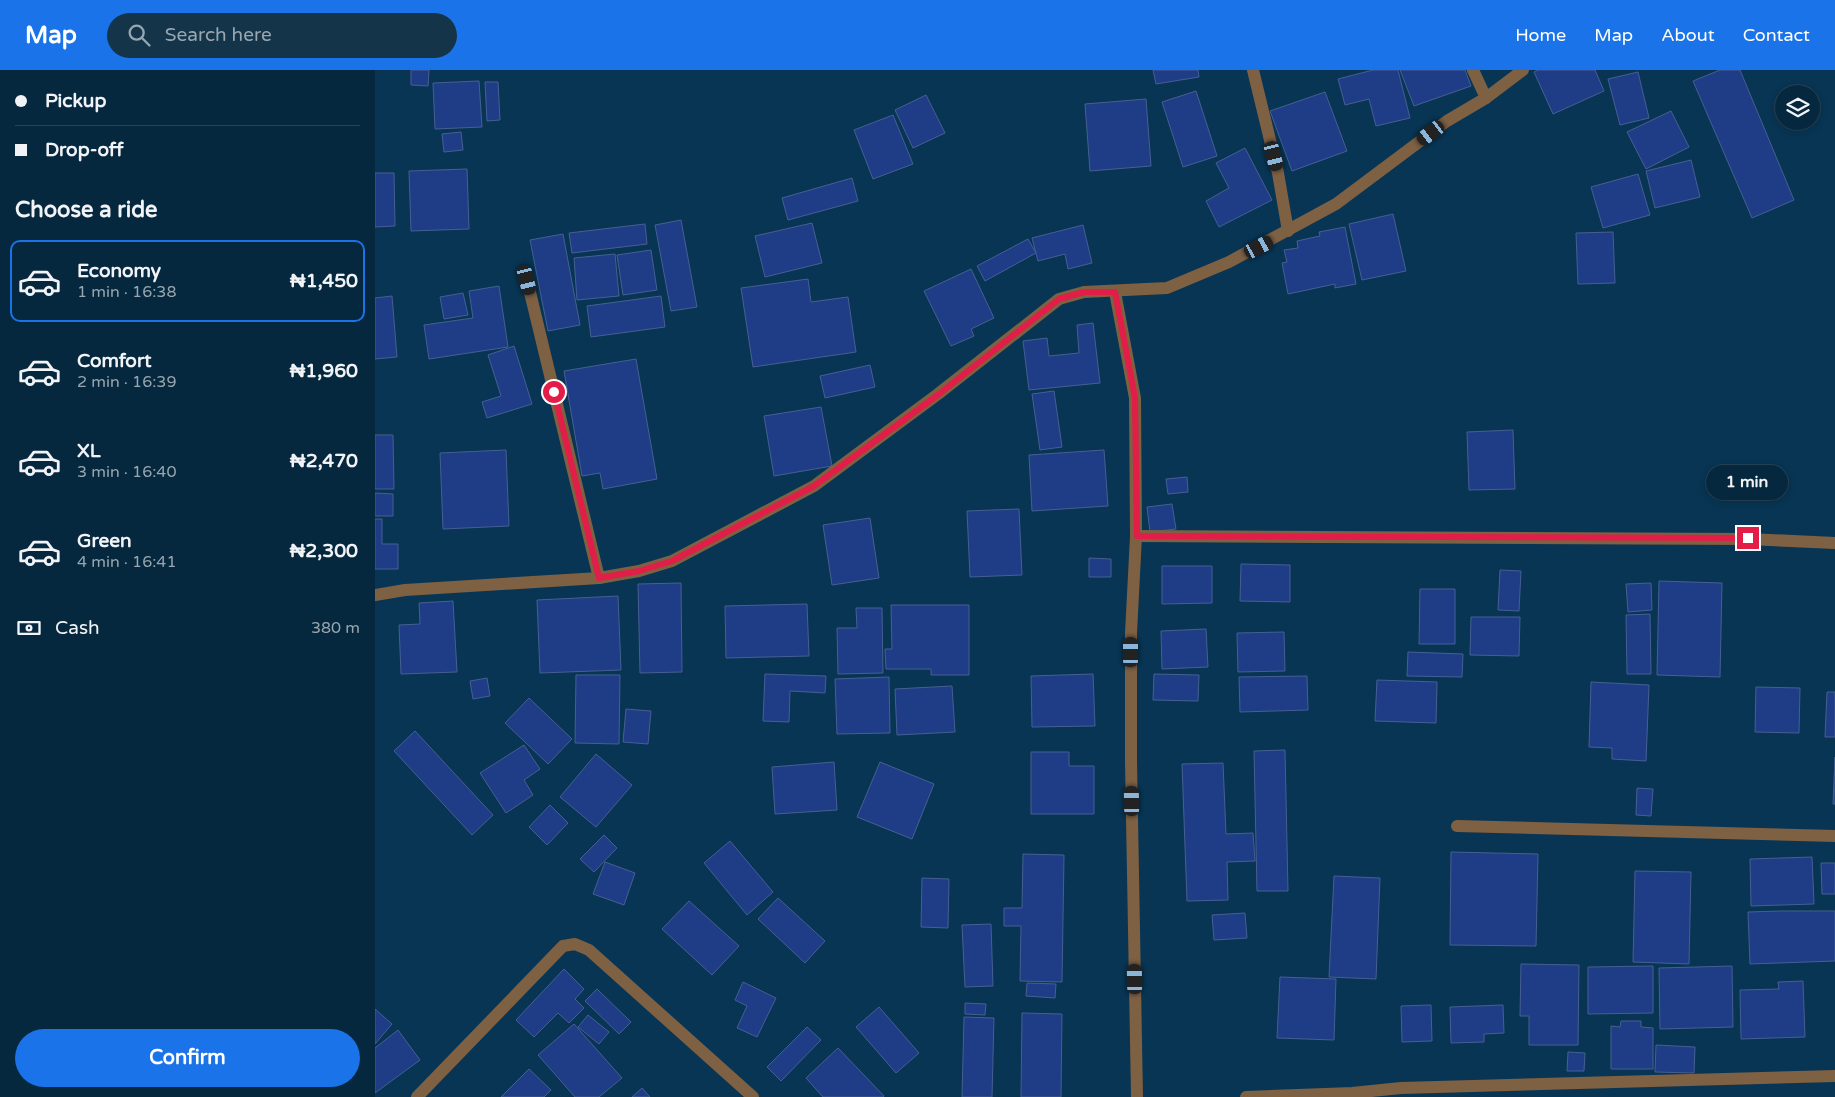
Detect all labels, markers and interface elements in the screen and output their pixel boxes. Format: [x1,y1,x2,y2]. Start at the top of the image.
search box [107,13,457,58]
text: Map [25,21,77,50]
icon: search [125,21,153,49]
text: Search here [165,24,272,46]
text: Home [1515,24,1566,46]
text: Map [1594,24,1633,46]
text: About [1661,24,1715,46]
text: Contact [1743,24,1810,46]
map controls [1775,85,1820,130]
button: layers [1775,85,1820,130]
text: Pickup [45,90,106,112]
car [1414,118,1447,148]
text: Drop-off [45,139,124,161]
car [1263,140,1284,172]
text: Choose a ride [15,197,158,223]
car [1242,233,1275,261]
icon: car [17,259,62,304]
text: Economy [77,260,161,282]
car [516,264,537,296]
text: ₦1,450 [290,270,358,292]
text: 1 min · 16:38 [77,282,176,302]
icon: car [17,349,62,394]
text: Comfort [77,350,151,372]
text: ₦1,960 [289,360,358,382]
text: 2 min · 16:39 [77,372,176,392]
route start [543,381,565,403]
icon: car [17,439,62,484]
text: XL [77,440,101,462]
text: ₦2,470 [290,450,358,472]
text: 3 min · 16:40 [77,462,176,482]
callout: 1 min [1707,466,1789,500]
text: 1 min [1726,472,1768,492]
route end [1737,527,1759,549]
icon: car [17,529,62,574]
text: Green [77,530,131,552]
text: ₦2,300 [289,540,358,562]
text: 4 min · 16:41 [77,552,176,572]
icon: cash [15,614,43,642]
text: Cash [55,617,100,639]
text: 380 m [311,618,360,638]
car [1123,637,1138,667]
car [1124,786,1139,816]
car [1127,964,1142,994]
button: Confirm [15,1029,360,1087]

